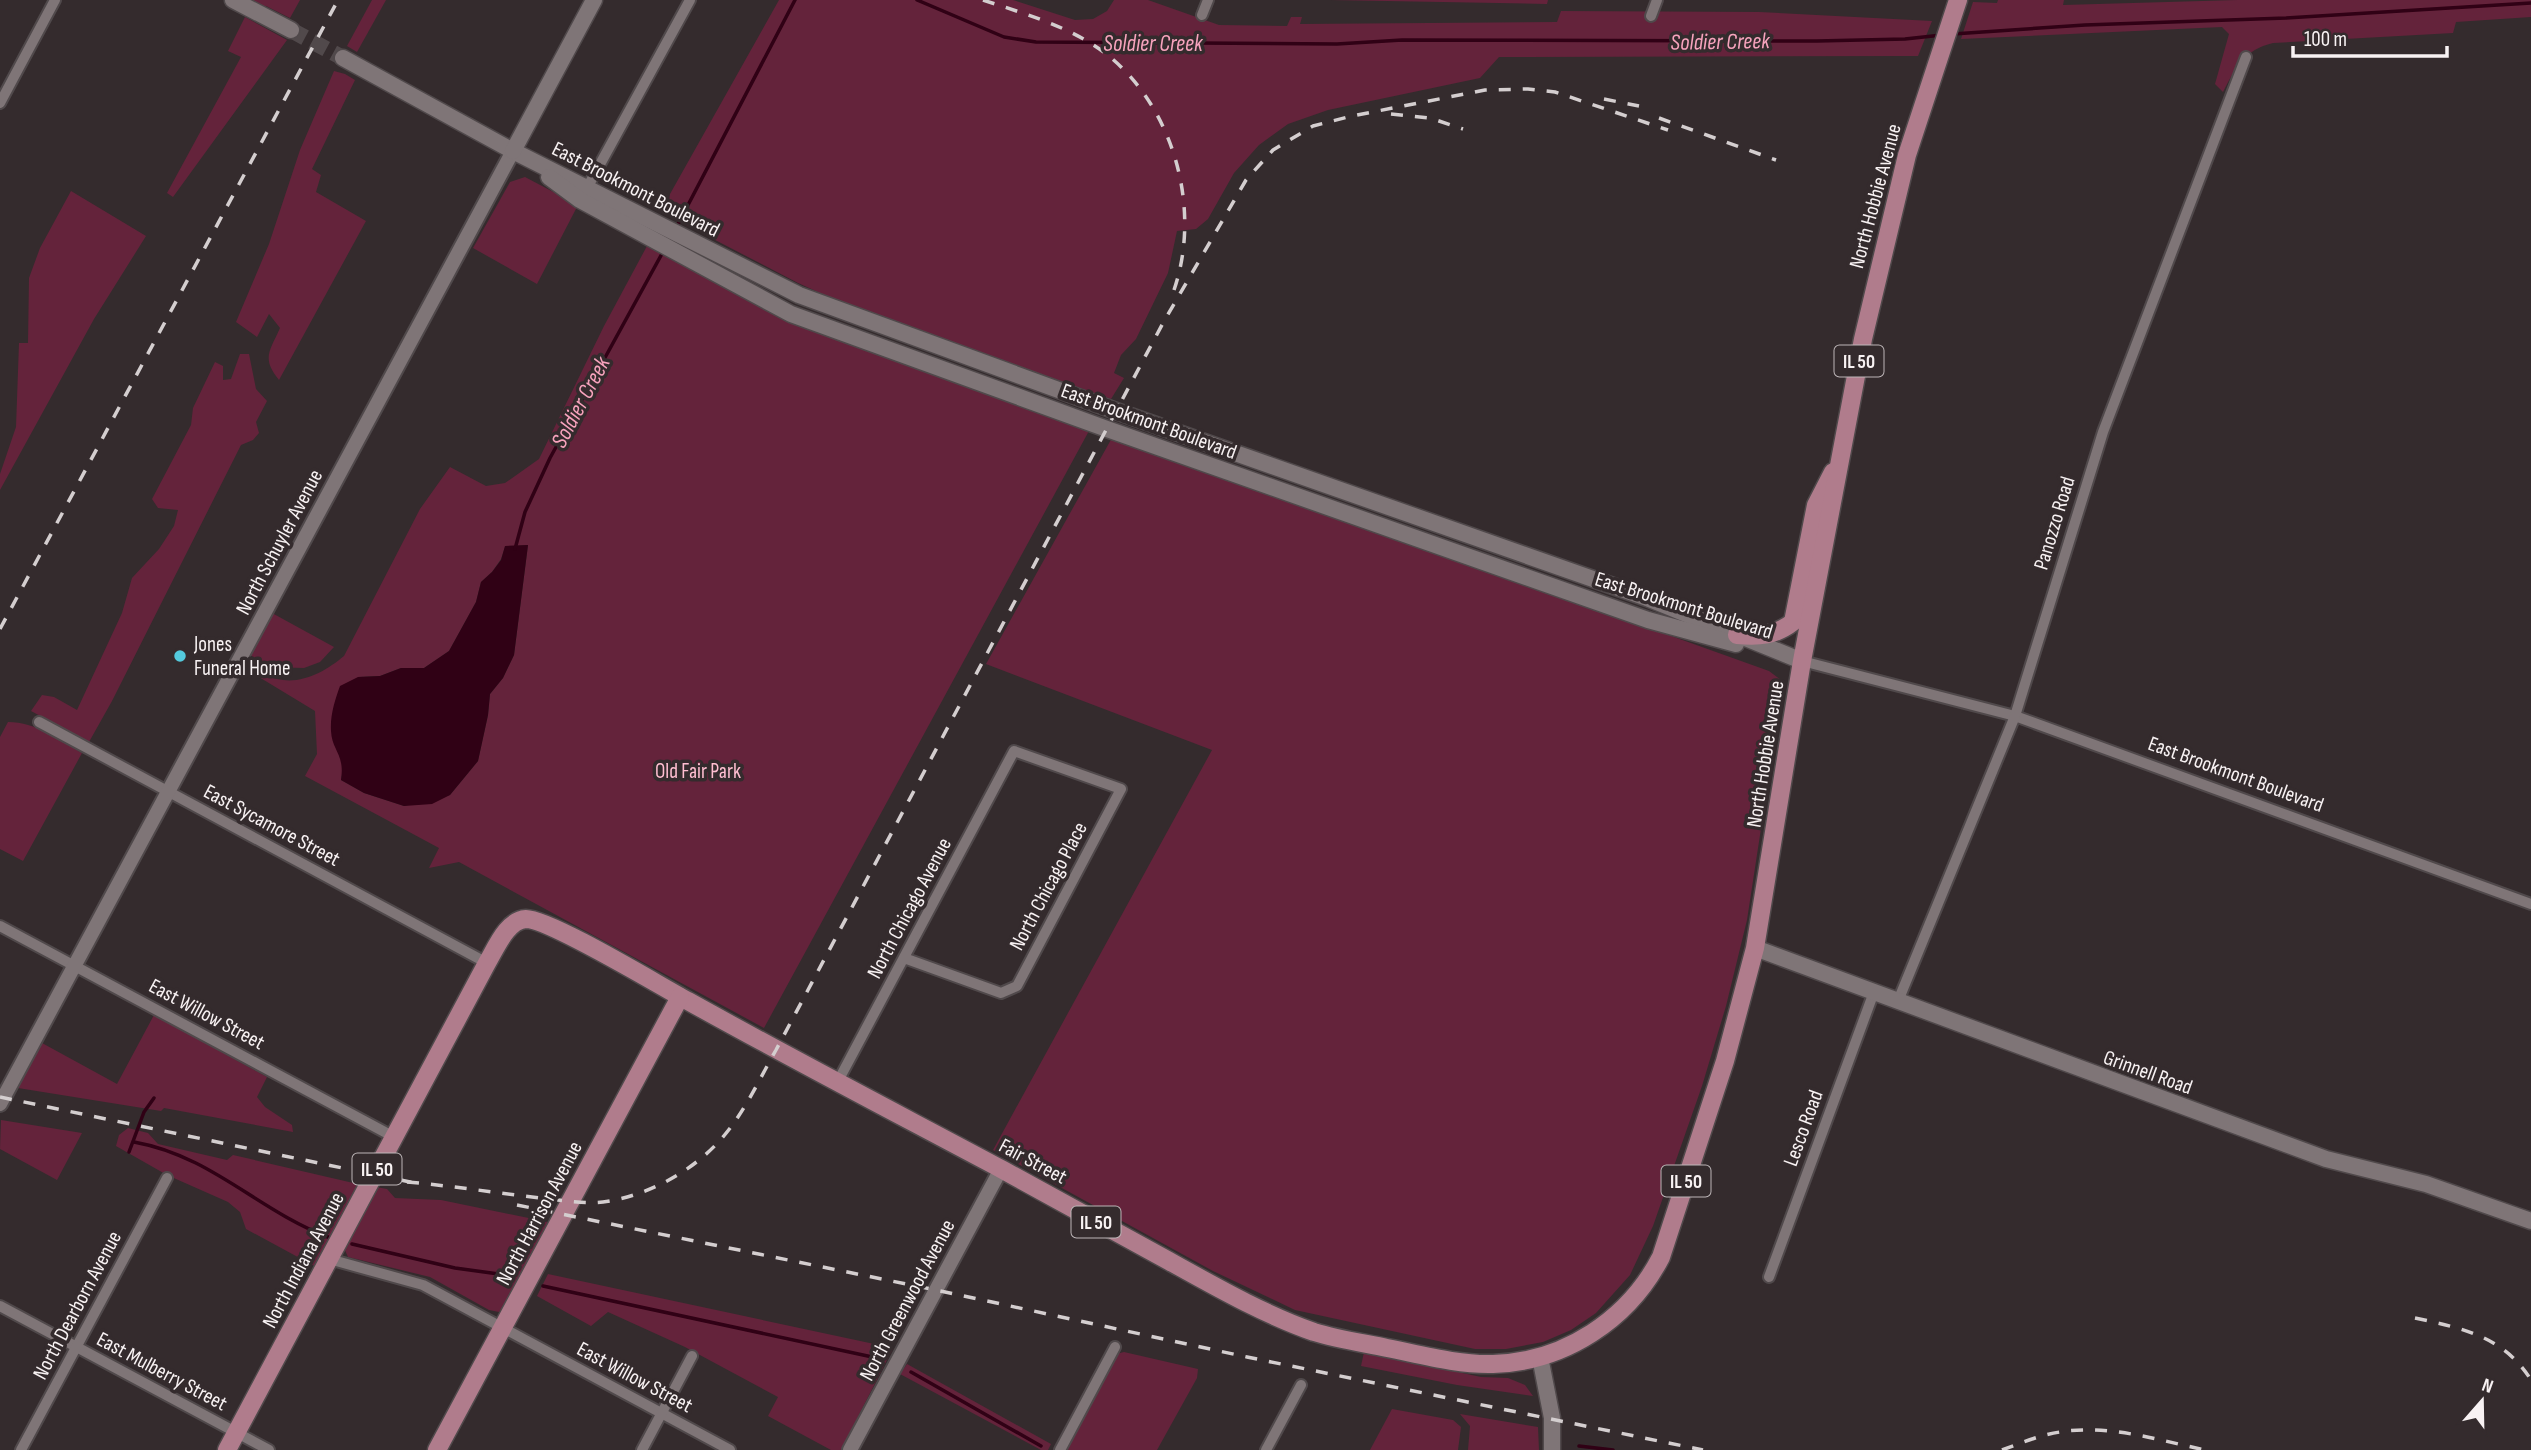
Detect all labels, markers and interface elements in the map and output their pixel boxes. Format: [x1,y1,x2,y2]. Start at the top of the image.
scale bar [2293,14,2447,58]
water label: Soldier Creek [1670,27,1771,57]
text: 100 m [2304,27,2347,52]
water label: Soldier Creek [1103,30,1204,58]
street label: North Hobbie Avenue [1844,121,1907,271]
street label: East Brookmont Boulevard [548,136,724,242]
road number: IL 50 [1834,346,1884,376]
water label: Soldier Creek [545,351,617,453]
street label: East Brookmont Boulevard [1058,378,1240,465]
street label: North Schuyler Avenue [231,465,328,619]
street label: Panozzo Road [2028,474,2080,573]
street label: East Brookmont Boulevard [1592,567,1776,644]
place label: Jones Funeral Home [193,632,290,681]
marker: Jones Funeral Home [172,648,188,664]
street label: North Hobbie Avenue [1742,679,1789,829]
street label: East Brookmont Boulevard [2145,731,2327,818]
park label: Old Fair Park [655,759,741,784]
street label: East Sycamore Street [199,779,344,872]
street label: North Chicago Place [1004,818,1093,955]
street label: North Chicago Avenue [862,834,957,983]
street label: East Willow Street [145,974,269,1055]
street label: Grinnell Road [2100,1045,2196,1100]
street label: Lesco Road [1778,1087,1829,1170]
street label: Fair Street [995,1133,1071,1190]
street label: North Harrison Avenue [491,1137,588,1289]
road number: IL 50 [352,1154,402,1184]
road number: IL 50 [1662,1166,1710,1196]
street label: North Indiana Avenue [257,1188,350,1332]
road number: IL 50 [1072,1206,1120,1238]
street label: North Greenwood Avenue [854,1215,961,1385]
street label: North Dearborn Avenue [28,1227,127,1384]
street label: East Mulberry Street [92,1327,231,1416]
street label: East Willow Street [573,1337,697,1418]
north arrow [2447,1366,2517,1436]
text: N [2479,1374,2496,1399]

